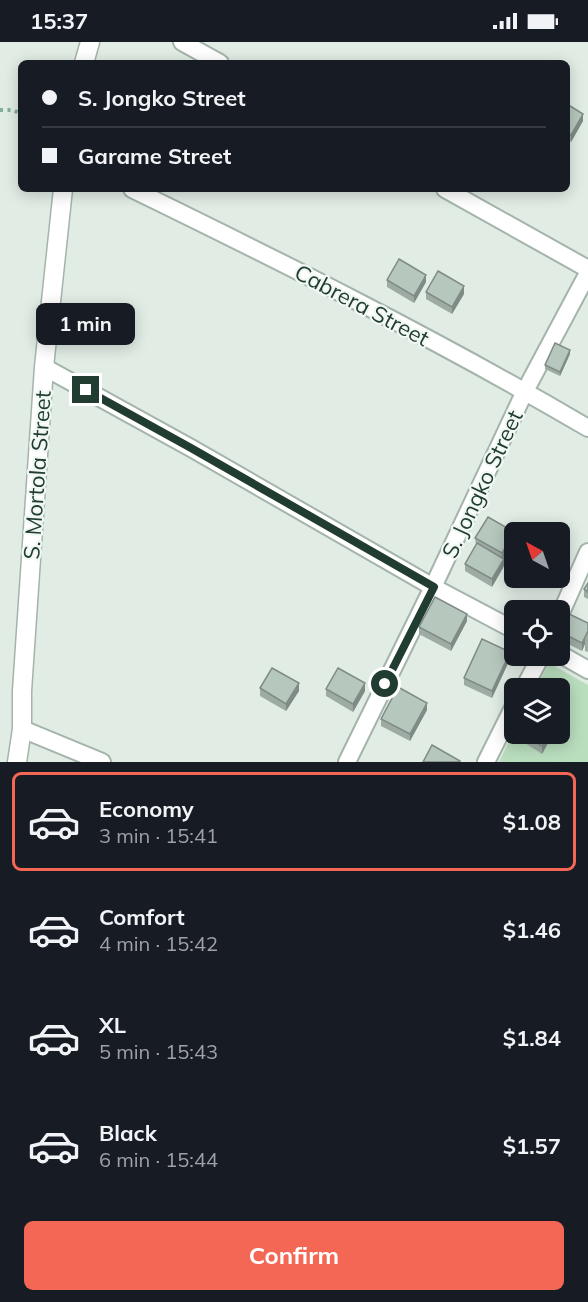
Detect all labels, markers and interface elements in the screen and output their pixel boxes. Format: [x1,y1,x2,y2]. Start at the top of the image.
text: 15:37 [30,7,88,35]
text: S. Jongko Street [78,84,246,112]
text: Garame Street [78,142,231,170]
street label: Cabrera Street [290,258,434,352]
callout: 1 min [36,303,136,345]
text: 1 min [59,311,112,336]
route end [72,376,99,403]
street label: S. Mortola Street [17,389,57,560]
street label: S. Jongko Street [435,405,529,563]
north arrow [504,522,570,588]
map controls [504,522,570,744]
button: locate [504,600,570,666]
route start [371,670,398,697]
button: layers [504,678,570,744]
icon: car [27,795,81,849]
text: Economy [99,795,194,823]
text: $1.08 [503,808,561,836]
text: 3 min · 15:41 [99,823,218,848]
icon: car [27,903,81,957]
text: Comfort [99,903,185,931]
text: $1.46 [503,916,561,944]
text: 4 min · 15:42 [99,931,218,956]
icon: car [27,1011,81,1065]
text: XL [99,1011,126,1039]
text: $1.84 [503,1024,561,1052]
text: 5 min · 15:43 [99,1039,218,1064]
icon: car [27,1119,81,1173]
text: Black [99,1119,157,1147]
text: $1.57 [503,1132,561,1160]
text: 6 min · 15:44 [99,1147,218,1172]
button: Confirm [24,1221,564,1290]

